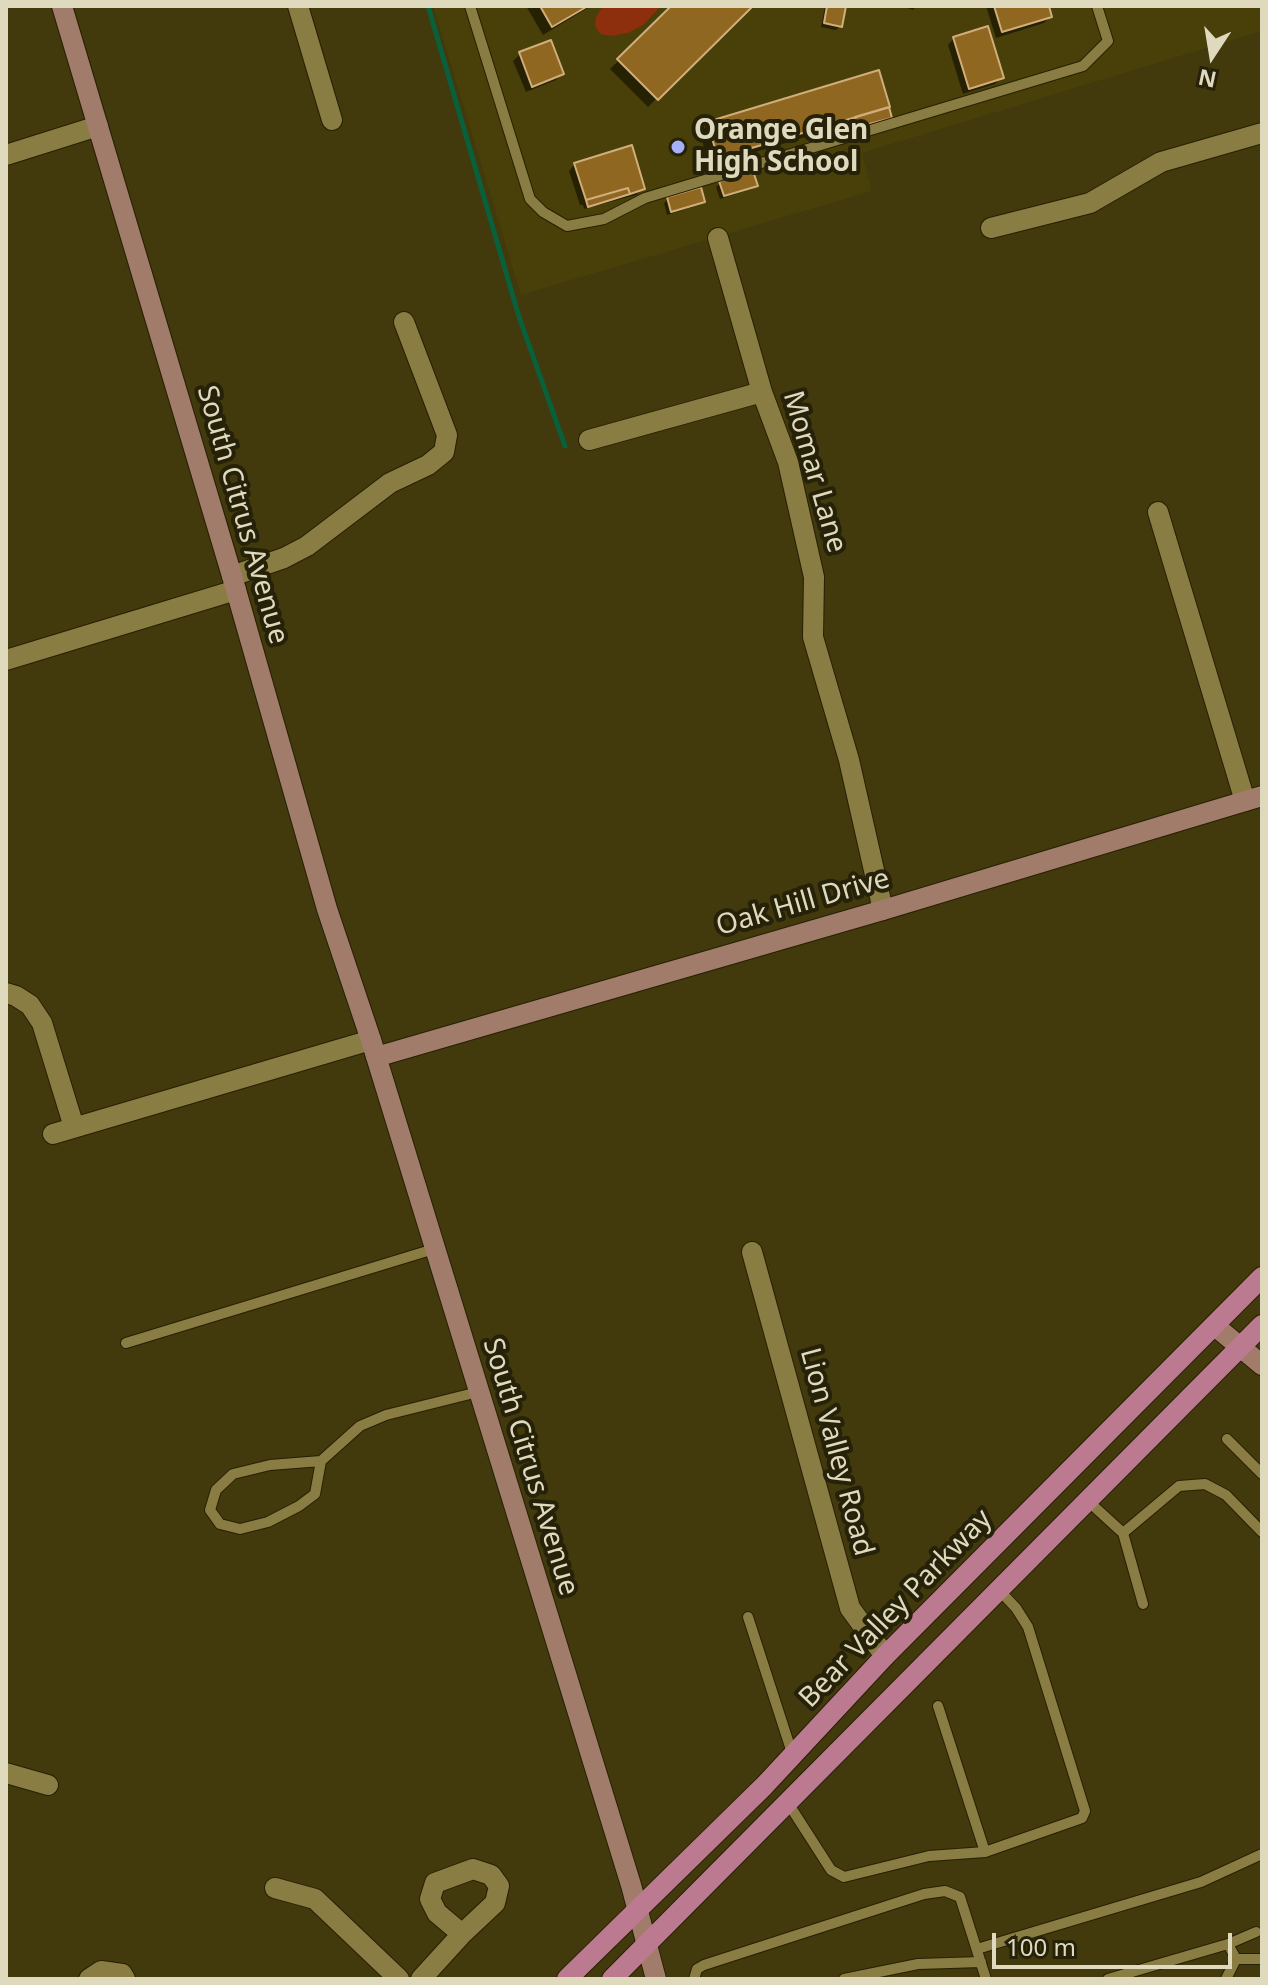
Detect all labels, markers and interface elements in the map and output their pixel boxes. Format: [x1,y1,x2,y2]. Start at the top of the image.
north arrow [1172,16,1252,96]
text: N [1195,63,1219,96]
place label: Orange Glen High School [694,114,868,180]
marker: Orange Glen High School [669,138,687,156]
street label: South Citrus Avenue [189,382,295,648]
street label: Momar Lane [775,387,853,557]
street label: Oak Hill Drive [712,862,894,944]
street label: South Citrus Avenue [475,1334,585,1600]
street label: Lion Valley Road [792,1344,880,1560]
street label: Bear Valley Parkway [793,1503,999,1715]
scale bar [996,1917,1236,1967]
text: 100 m [1006,1930,1076,1963]

